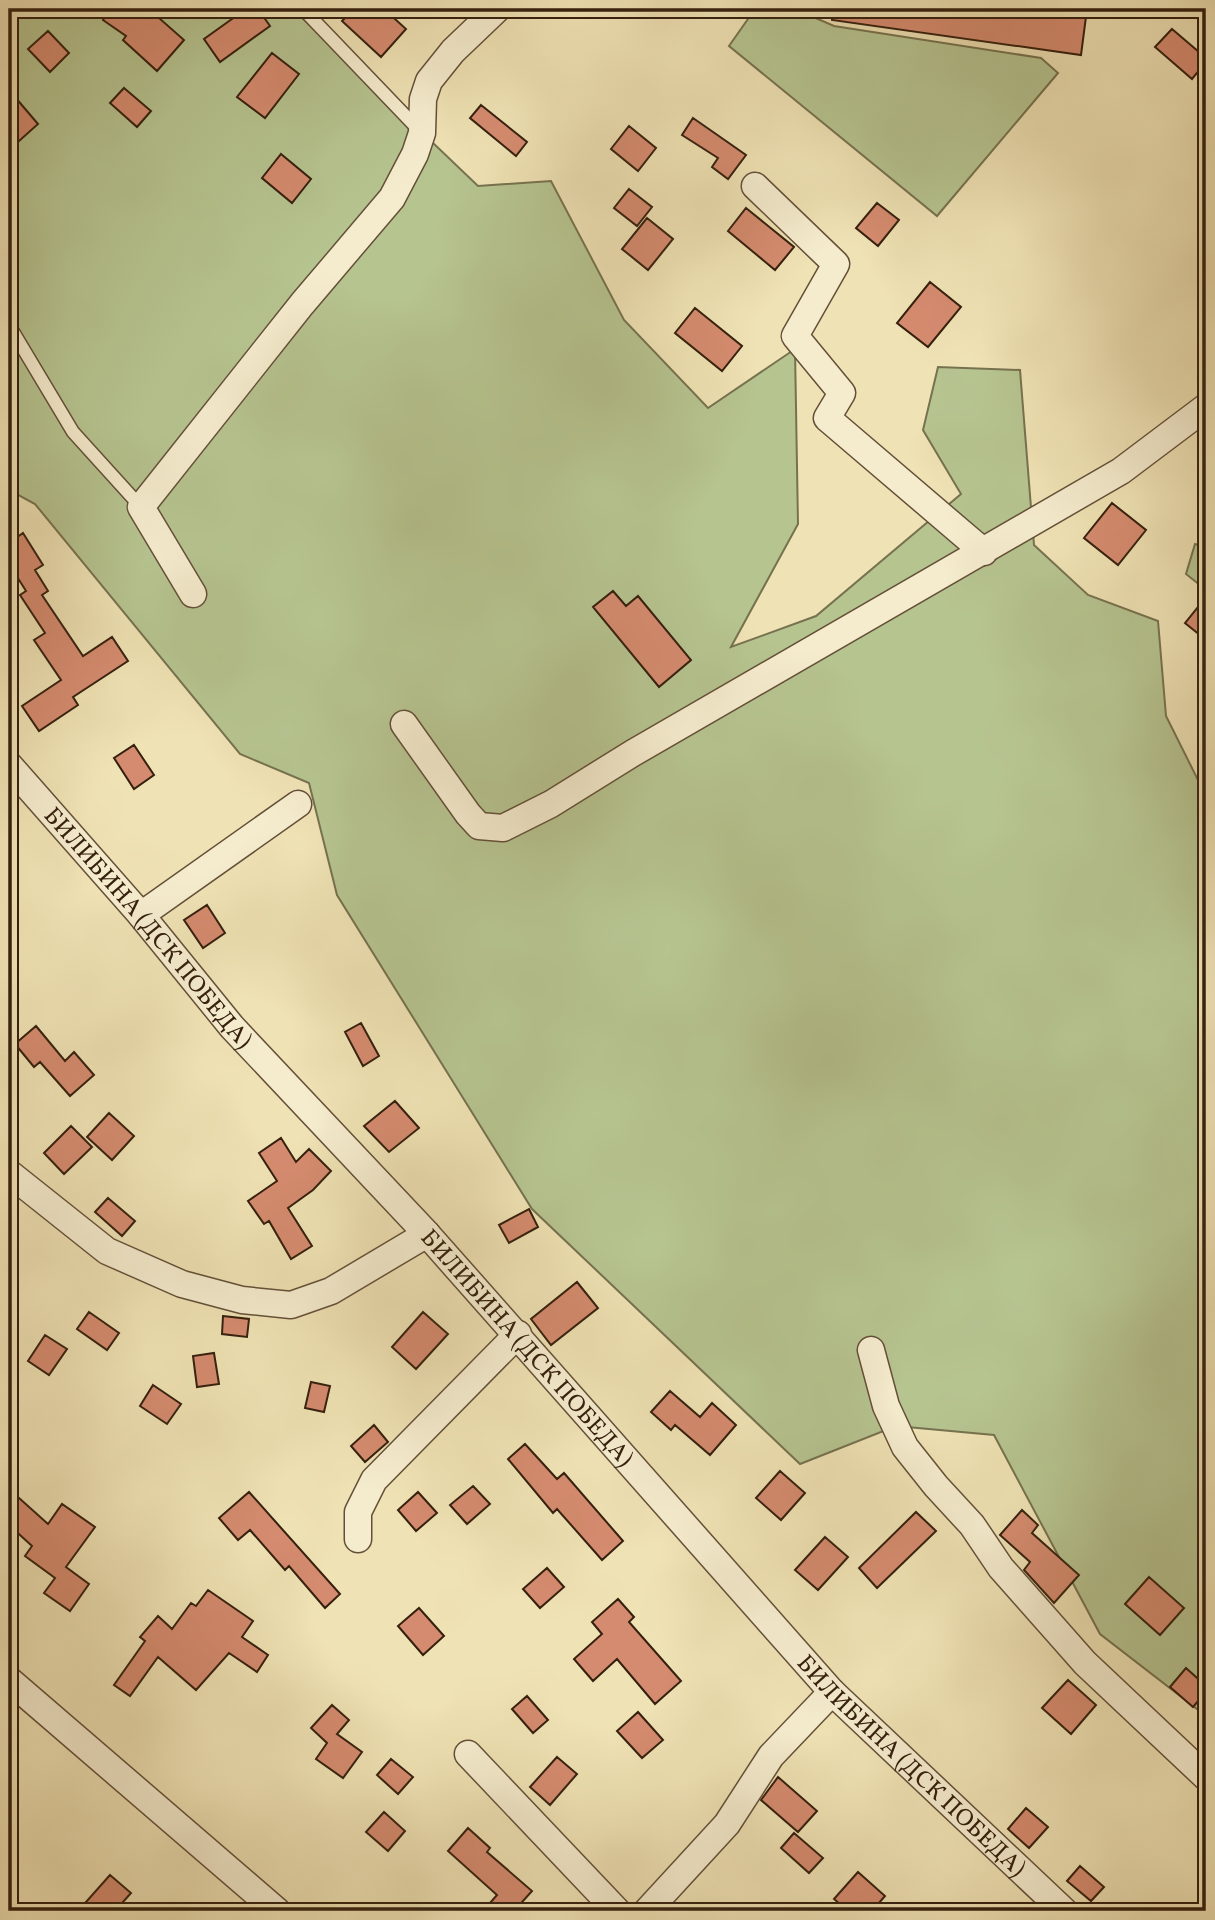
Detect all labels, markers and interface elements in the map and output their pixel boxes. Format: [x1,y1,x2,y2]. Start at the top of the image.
street label: БИЛИБИНА (ДСК ПОБЕДА) [35,801,259,1057]
street label: БИЛИБИНА (ДСК ПОБЕДА) [411,1223,640,1475]
street label: БИЛИБИНА (ДСК ПОБЕДА) [788,1648,1033,1885]

